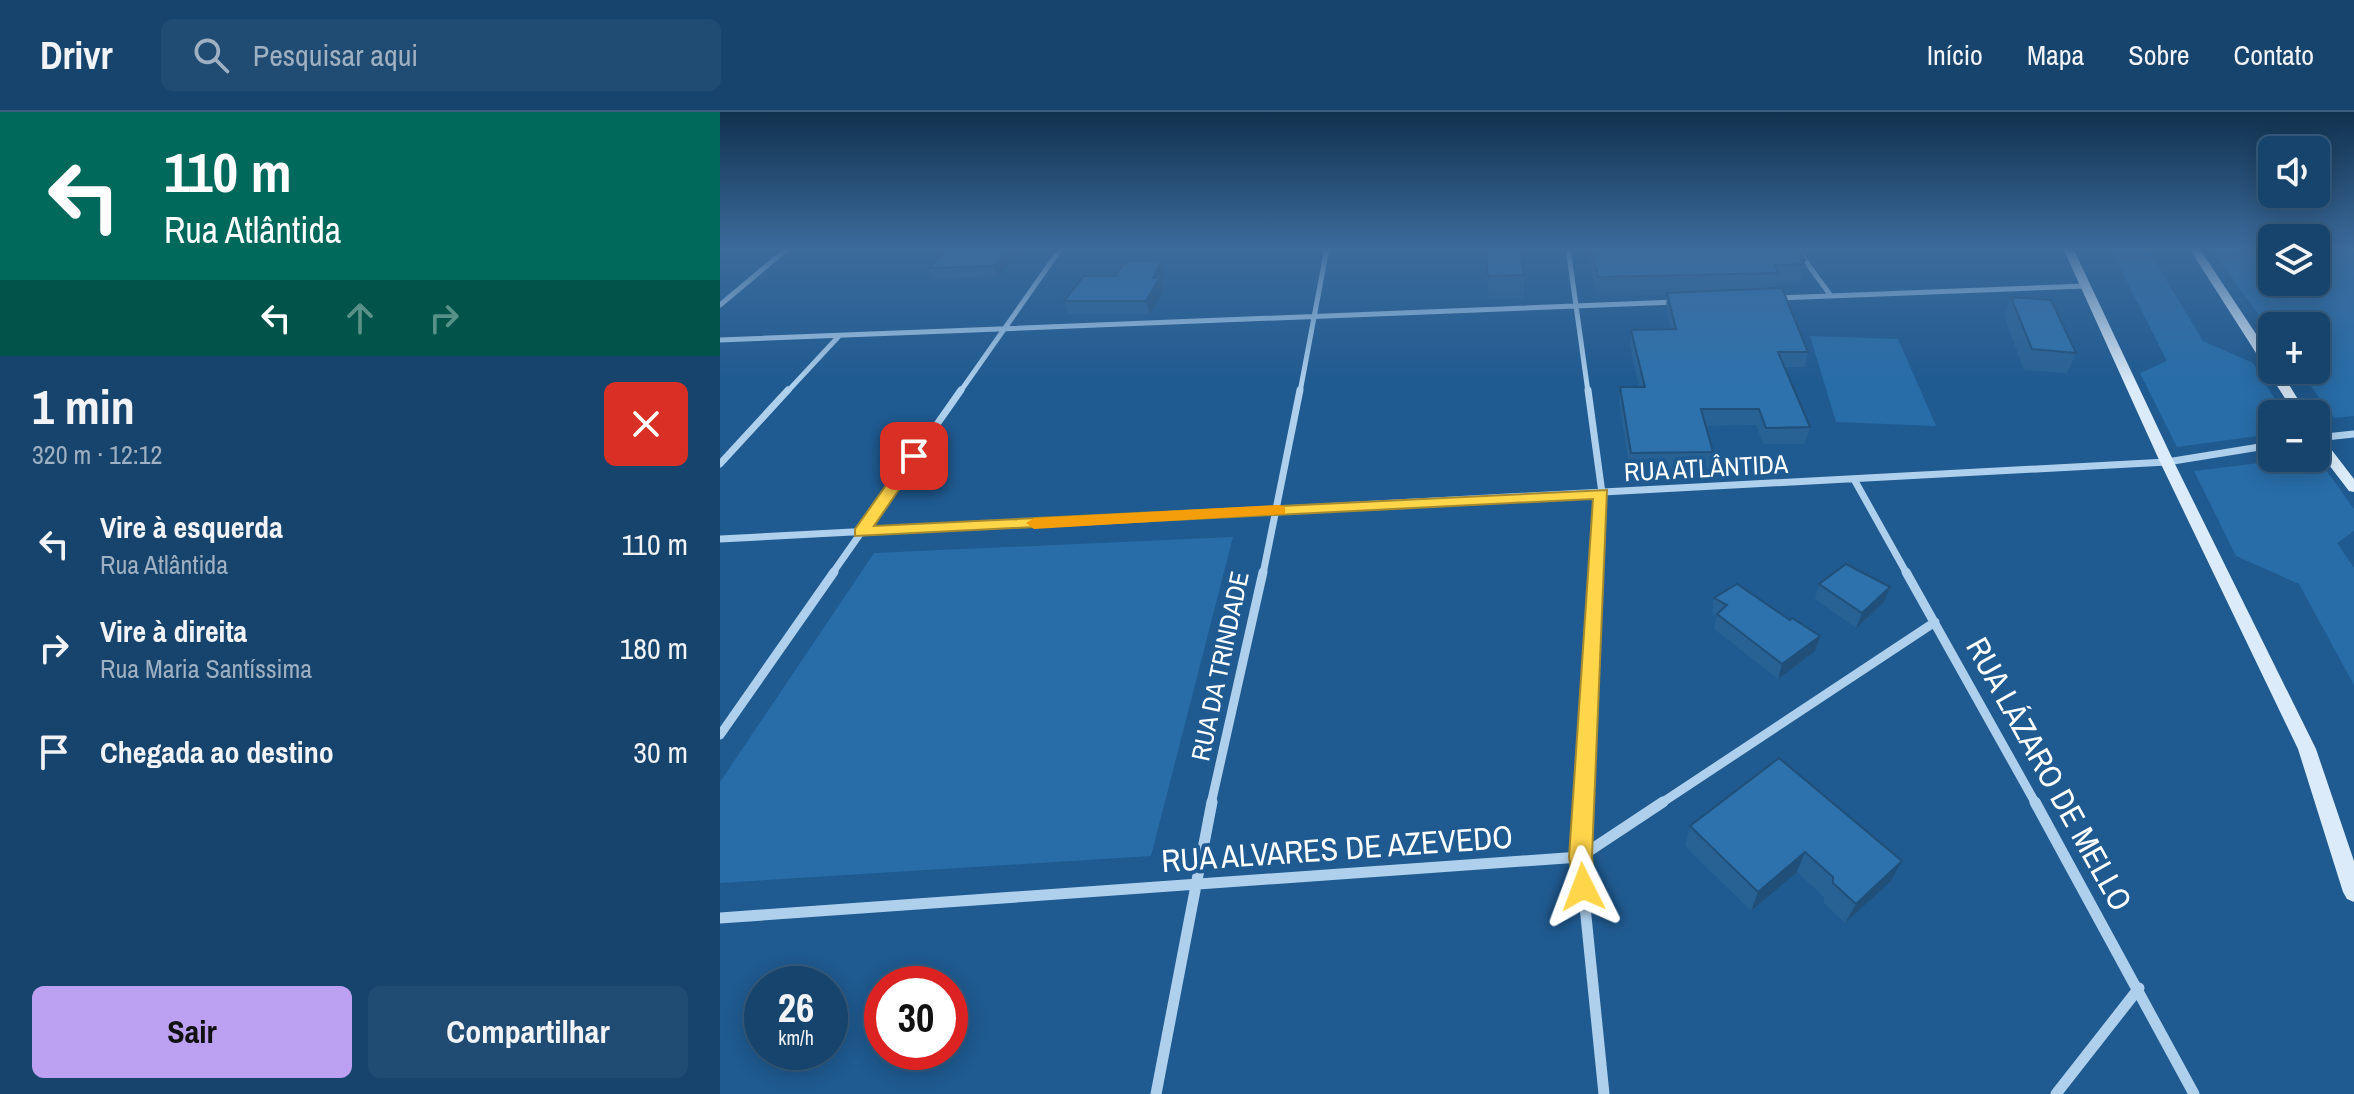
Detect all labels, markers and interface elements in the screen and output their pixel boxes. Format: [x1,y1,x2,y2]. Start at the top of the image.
search box [161,19,721,91]
text: Drivr [40,30,113,81]
icon: search [189,33,233,77]
text: Pesquisar aqui [253,35,418,75]
text: Início [1927,36,1983,74]
text: Mapa [2027,36,2084,74]
text: Sobre [2128,36,2190,74]
text: Contato [2234,36,2314,74]
text: 110 m [164,134,292,209]
map controls [2258,136,2330,472]
button: sound [2258,136,2330,208]
icon: left [32,144,136,248]
text: Rua Atlântida [164,206,341,254]
button: layers [2258,224,2330,296]
icon: left [254,296,298,340]
icon: ahead [338,296,382,340]
icon: right [422,296,466,340]
button: + [2258,312,2330,384]
text: 1 min [32,374,135,439]
button: close [604,382,688,466]
button: − [2258,400,2330,472]
pin [880,422,948,490]
icon: arrive [892,434,936,478]
text: 320 m · 12:12 [32,437,162,472]
street label: RUA ATLÂNTIDA [1623,446,1790,489]
text: Vire à esquerda [100,507,283,547]
icon: left [32,522,76,566]
text: 110 m [621,524,688,564]
text: Rua Atlântida [100,547,228,582]
street label: RUA DA TRINDADE [1182,568,1257,764]
text: Vire à direita [100,611,247,651]
icon: right [32,626,76,670]
text: 180 m [620,628,688,668]
street label: RUA LÁZARO DE MELLO [1956,629,2142,918]
text: Rua Maria Santíssima [100,651,312,686]
icon: arrive [32,730,76,774]
text: Chegada ao destino [100,732,334,772]
text: 30 m [633,732,688,772]
street label: RUA ALVARES DE AZEVEDO [1160,815,1514,882]
position arrow [1541,845,1625,929]
speed limit sign: 30 [864,966,968,1070]
text: 26 [778,981,814,1034]
button: Sair [32,986,352,1078]
button: Compartilhar [368,986,688,1078]
text: km/h [778,1024,814,1051]

